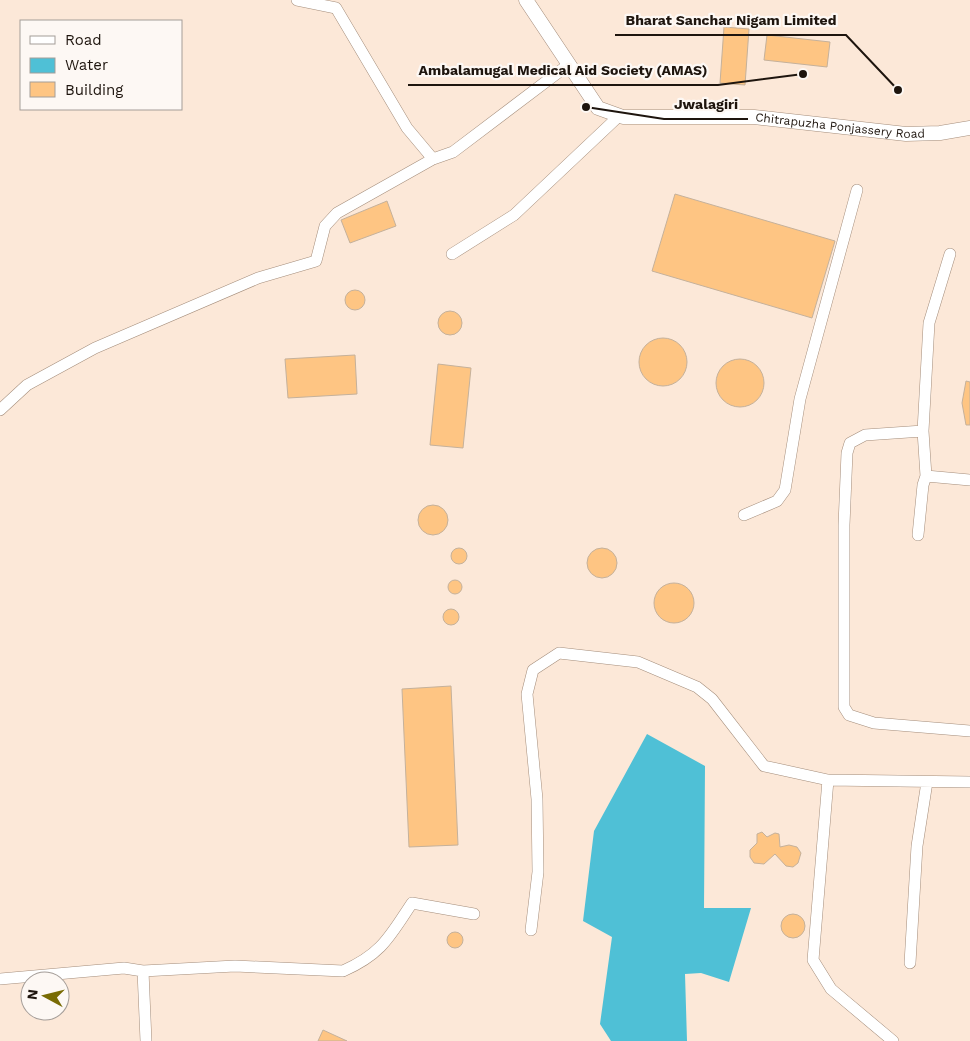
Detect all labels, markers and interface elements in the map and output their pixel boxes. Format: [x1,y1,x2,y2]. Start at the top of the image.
callout: Bharat Sanchar Nigam Limited [615,6,846,35]
text: Bharat Sanchar Nigam Limited [626,12,836,28]
legend [20,20,182,110]
text: Road [65,31,102,49]
text: Water [65,56,108,74]
callout: Ambalamugal Medical Aid Society (AMAS) [408,56,718,85]
text: Ambalamugal Medical Aid Society (AMAS) [419,62,707,78]
text: Building [65,81,123,99]
callout: Jwalagiri [664,90,748,119]
text: Jwalagiri [674,96,738,112]
street label: Chitrapuzha Ponjassery Road [755,110,925,141]
north arrow [20,971,70,1021]
text: N [24,988,41,1001]

